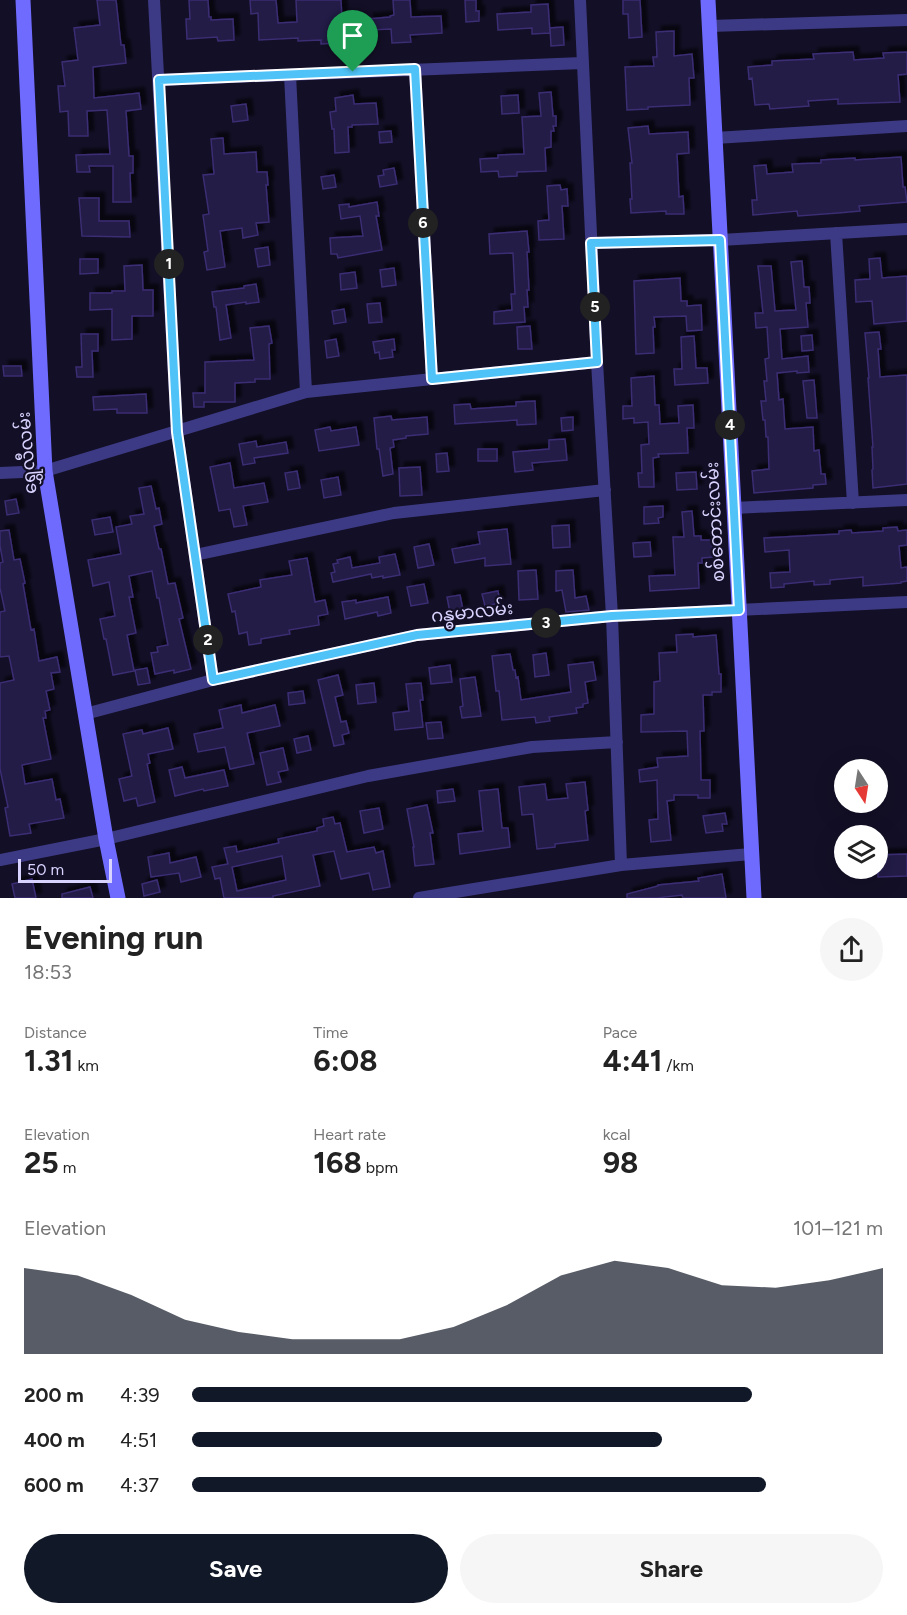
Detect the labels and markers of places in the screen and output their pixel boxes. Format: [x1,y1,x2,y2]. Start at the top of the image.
pin [327,10,378,72]
pin: 6 [408,208,438,238]
pin: 1 [154,249,184,279]
pin: 5 [580,292,610,322]
pin: 4 [715,410,745,440]
pin: 3 [531,608,561,638]
pin: 2 [193,625,223,655]

